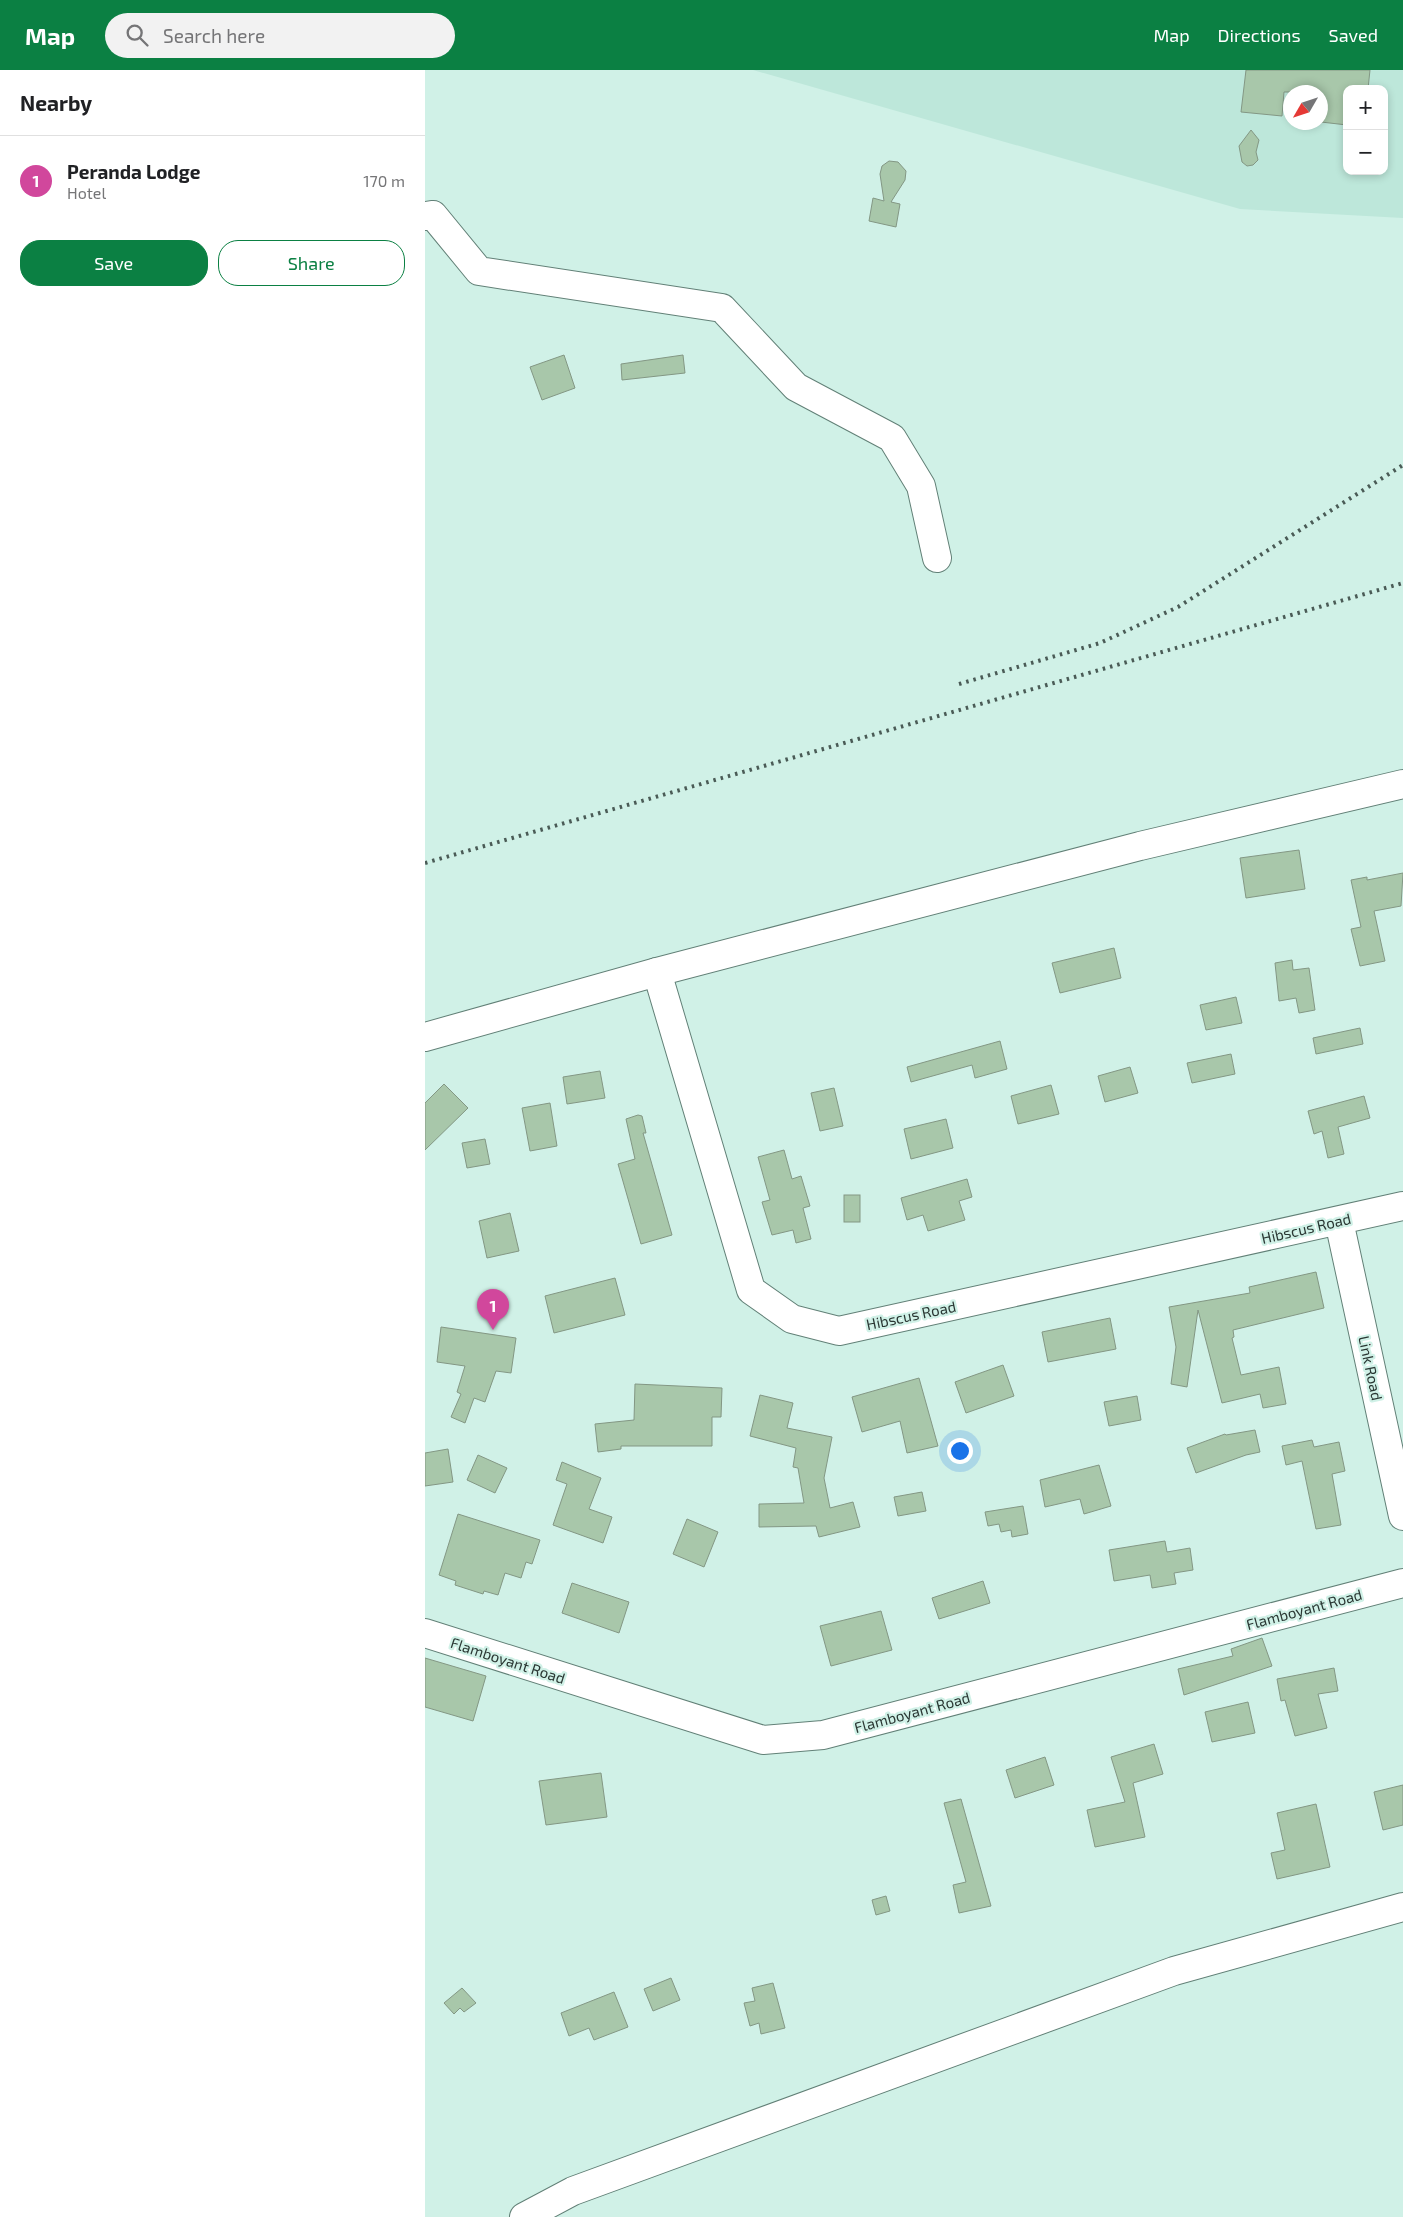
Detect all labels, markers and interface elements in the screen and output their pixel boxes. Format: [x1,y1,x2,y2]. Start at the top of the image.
search box [105,13,455,58]
text: Map [25,21,75,50]
icon: search [123,21,151,49]
text: Search here [163,24,265,47]
text: Map [1153,24,1190,46]
text: Directions [1218,24,1301,46]
text: Saved [1329,24,1378,46]
north arrow [1283,85,1328,130]
map controls [1343,85,1388,175]
button: + [1343,85,1388,130]
text: Nearby [20,90,92,115]
button: − [1343,130,1388,175]
text: Peranda Lodge [67,160,200,183]
text: 1 [33,171,39,190]
text: 170 m [363,171,405,190]
text: Hotel [67,183,106,202]
button: Save [20,240,208,286]
button: Share [218,240,405,286]
street label: Hibscus Road [1259,1209,1353,1247]
pin: 1 [477,1289,509,1330]
street label: Hibscus Road [864,1297,958,1333]
street label: Link Road [1355,1334,1387,1402]
your location [947,1438,973,1464]
street label: Flamboyant Road [1244,1585,1364,1633]
street label: Flamboyant Road [448,1633,568,1687]
street label: Flamboyant Road [852,1688,972,1736]

